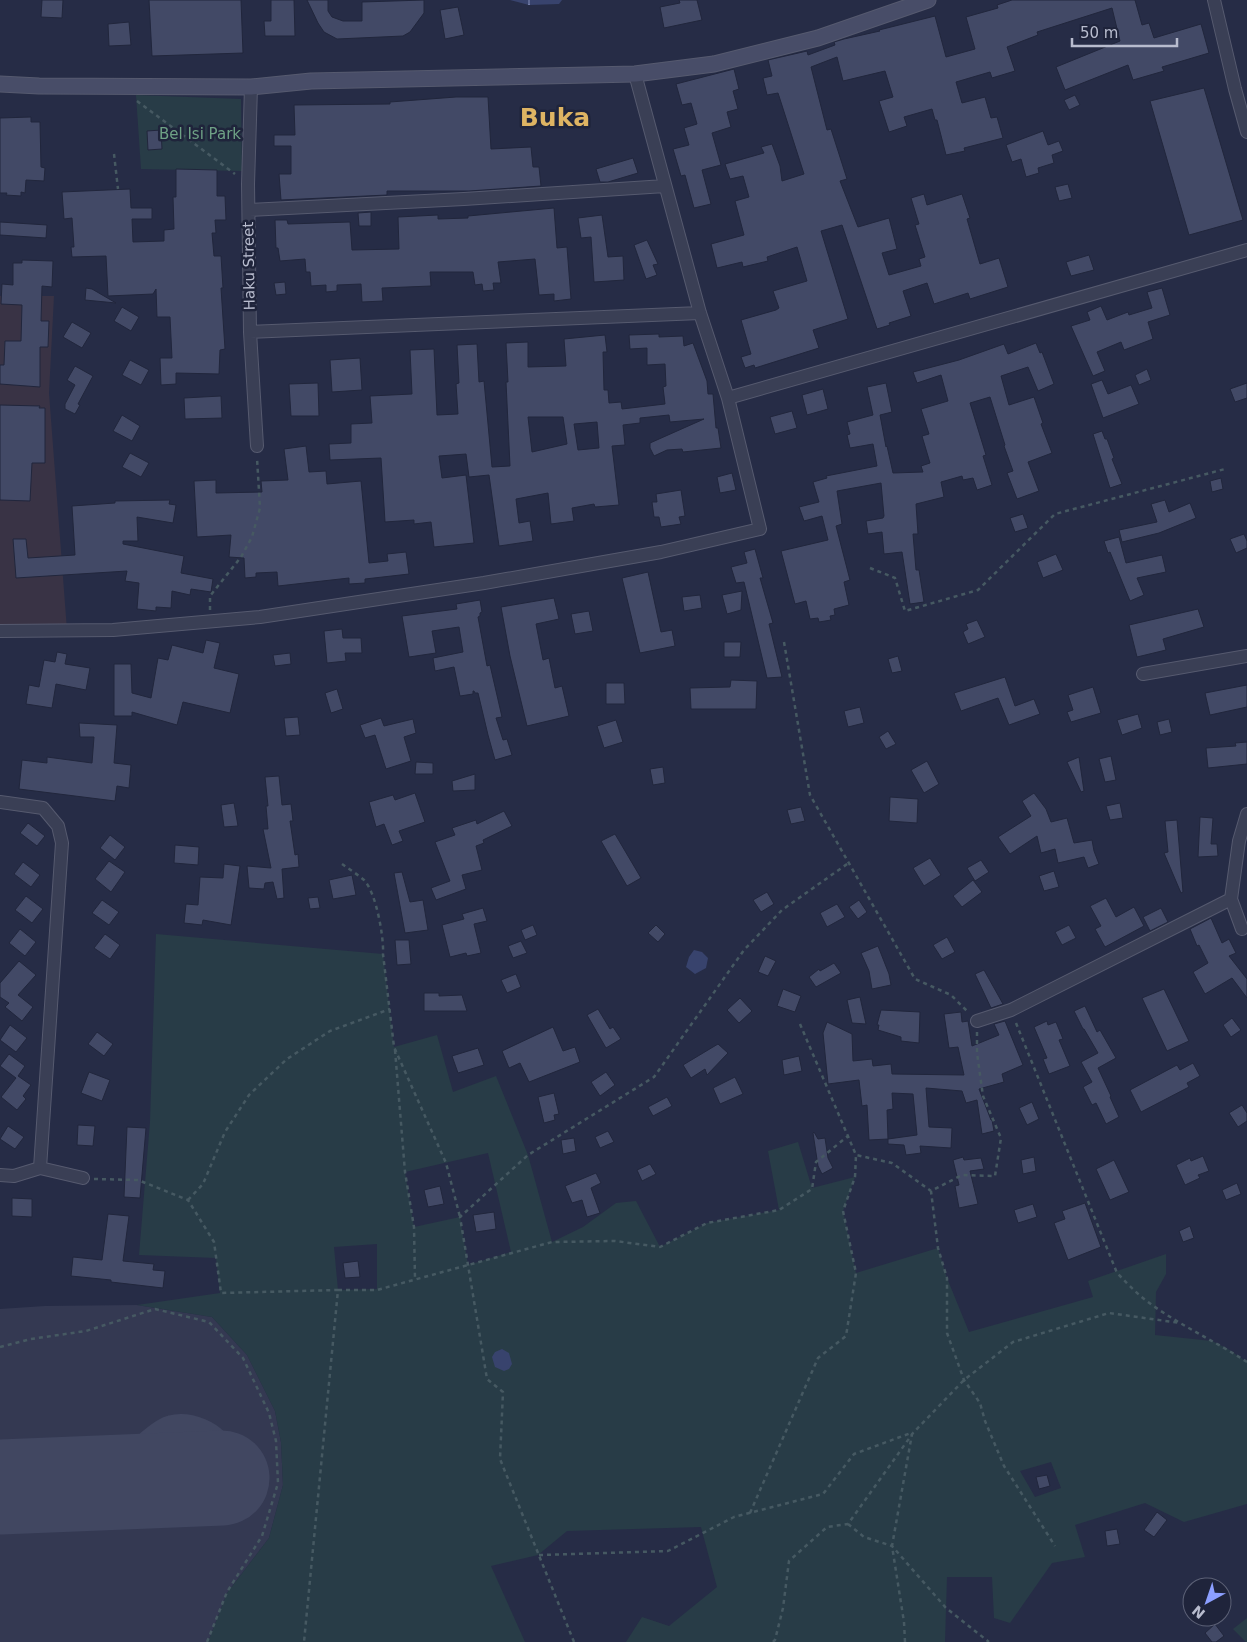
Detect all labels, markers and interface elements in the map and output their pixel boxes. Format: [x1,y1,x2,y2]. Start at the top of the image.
scale bar [1072,15,1177,47]
text: 50 m [1080,24,1118,42]
district label: Buka [520,103,590,132]
park label: Bel Isi Park [159,125,241,143]
street label: Haku Street [239,221,259,310]
north arrow [1182,1577,1232,1627]
text: N [1189,1602,1208,1622]

